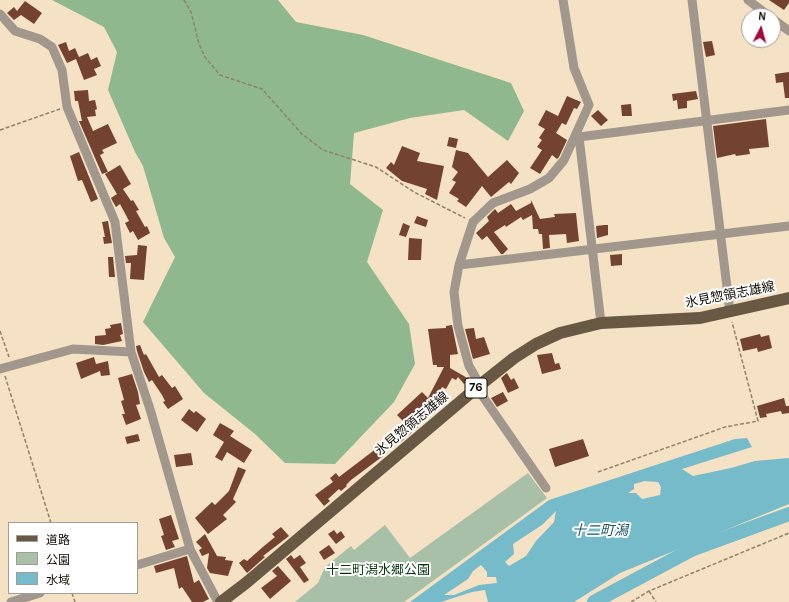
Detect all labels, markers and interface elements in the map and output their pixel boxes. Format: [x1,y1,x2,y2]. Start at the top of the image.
north arrow [741,8,781,48]
text: N [758,10,767,23]
street label: 氷見惣領志雄線 [684,279,776,311]
road number: 76 [465,378,487,398]
street label: 氷見惣領志雄線 [372,389,452,459]
legend [8,522,138,594]
water label: 十二町潟 [572,523,628,539]
text: 道路 [46,533,70,547]
text: 公園 [46,553,70,567]
park label: 十二町潟水郷公園 [326,562,430,578]
text: 水域 [46,573,70,587]

